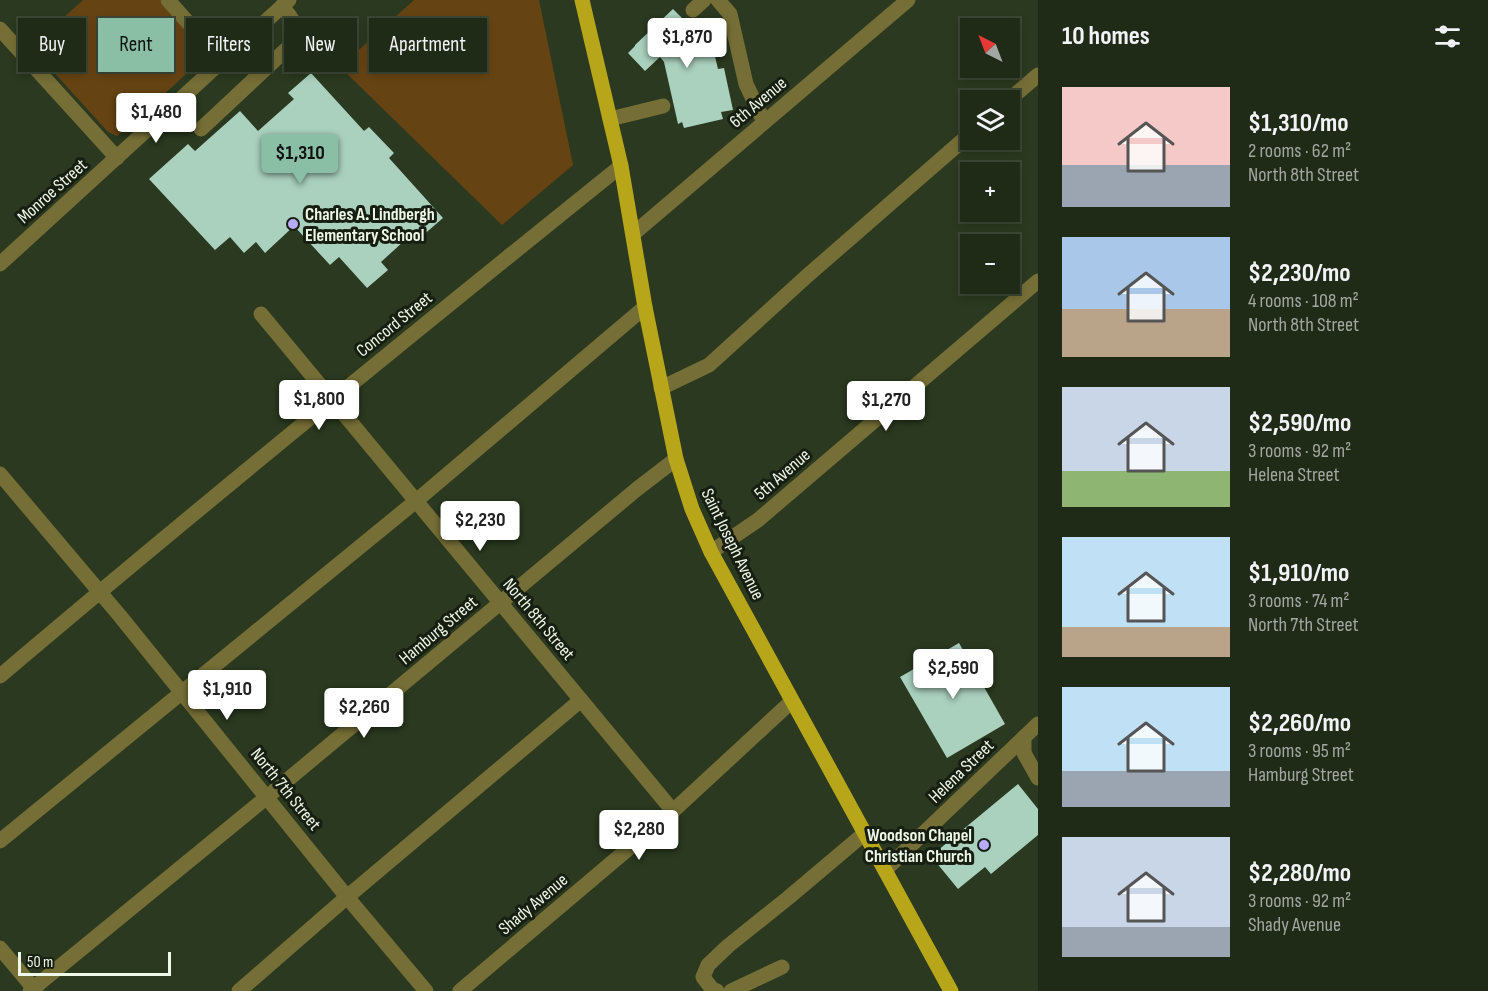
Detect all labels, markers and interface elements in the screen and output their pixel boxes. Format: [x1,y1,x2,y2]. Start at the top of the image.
chip: Buy [18,18,86,72]
chip: Rent [98,18,174,72]
chip: Filters [186,18,272,72]
chip: New [284,18,357,72]
chip: Apartment [369,18,487,72]
pin: $1,870 [638,18,736,69]
north arrow [960,18,1020,78]
map controls [960,18,1020,294]
icon: filters [1431,20,1464,53]
text: 10 homes [1062,21,1150,52]
text: $1,870 [662,25,712,49]
street label: 6th Avenue [726,72,791,132]
button: layers [960,90,1020,150]
pin: $1,480 [107,93,205,144]
text: $1,480 [130,100,182,124]
text: $1,310/mo [1248,108,1349,139]
icon: home [1110,111,1182,183]
pin: $1,310 [251,134,349,185]
text: 2 rooms · 62 m² [1248,139,1351,163]
text: $1,310 [275,141,325,165]
street label: Monroe Street [13,154,92,228]
button: + [960,162,1020,222]
text: North 8th Street [1248,163,1359,187]
place label: Charles A. Lindbergh Elementary School [305,204,435,246]
marker: Charles A. Lindbergh Elementary School [286,217,300,231]
button: − [960,234,1020,294]
text: $2,230/mo [1248,258,1351,289]
icon: home [1110,261,1182,333]
street label: Concord Street [352,287,437,361]
text: 4 rooms · 108 m² [1248,289,1359,313]
text: North 8th Street [1248,313,1359,337]
pin: $1,800 [270,380,368,431]
pin: $1,270 [837,381,935,432]
text: $1,800 [293,387,345,411]
text: $1,270 [861,388,911,412]
text: $2,590/mo [1248,408,1351,439]
icon: home [1110,411,1182,483]
text: 3 rooms · 92 m² [1248,439,1351,463]
street label: 5th Avenue [750,444,815,504]
text: Helena Street [1248,463,1340,487]
street label: Saint Joseph Avenue [697,485,769,603]
pin: $2,230 [431,501,529,552]
text: $2,230 [455,508,505,532]
text: $1,910/mo [1248,558,1349,589]
icon: home [1110,561,1182,633]
street label: North 8th Street [498,574,579,665]
text: 3 rooms · 74 m² [1248,589,1350,613]
street label: Hamburg Street [395,591,482,669]
text: North 7th Street [1248,613,1359,637]
pin: $2,590 [904,649,1002,700]
text: $2,590 [927,656,979,680]
pin: $1,910 [178,670,276,721]
text: $1,910 [202,677,252,701]
pin: $2,260 [315,688,413,739]
text: $2,260 [338,695,390,719]
text: $2,260/mo [1248,708,1351,739]
icon: home [1110,711,1182,783]
street label: Helena Street [924,735,999,808]
text: 3 rooms · 95 m² [1248,739,1351,763]
street label: North 7th Street [246,744,325,835]
text: Hamburg Street [1248,763,1354,787]
pin: $2,280 [590,810,688,861]
text: $2,280 [613,817,665,841]
place label: Woodson Chapel Christian Church [865,825,972,867]
marker: Woodson Chapel Christian Church [977,838,991,852]
text: $2,280/mo [1248,858,1351,889]
icon: home [1110,861,1182,933]
street label: Shady Avenue [495,869,572,939]
text: 3 rooms · 92 m² [1248,889,1351,913]
text: Shady Avenue [1248,913,1341,937]
scale bar [18,949,171,976]
text: 50 m [27,953,53,972]

